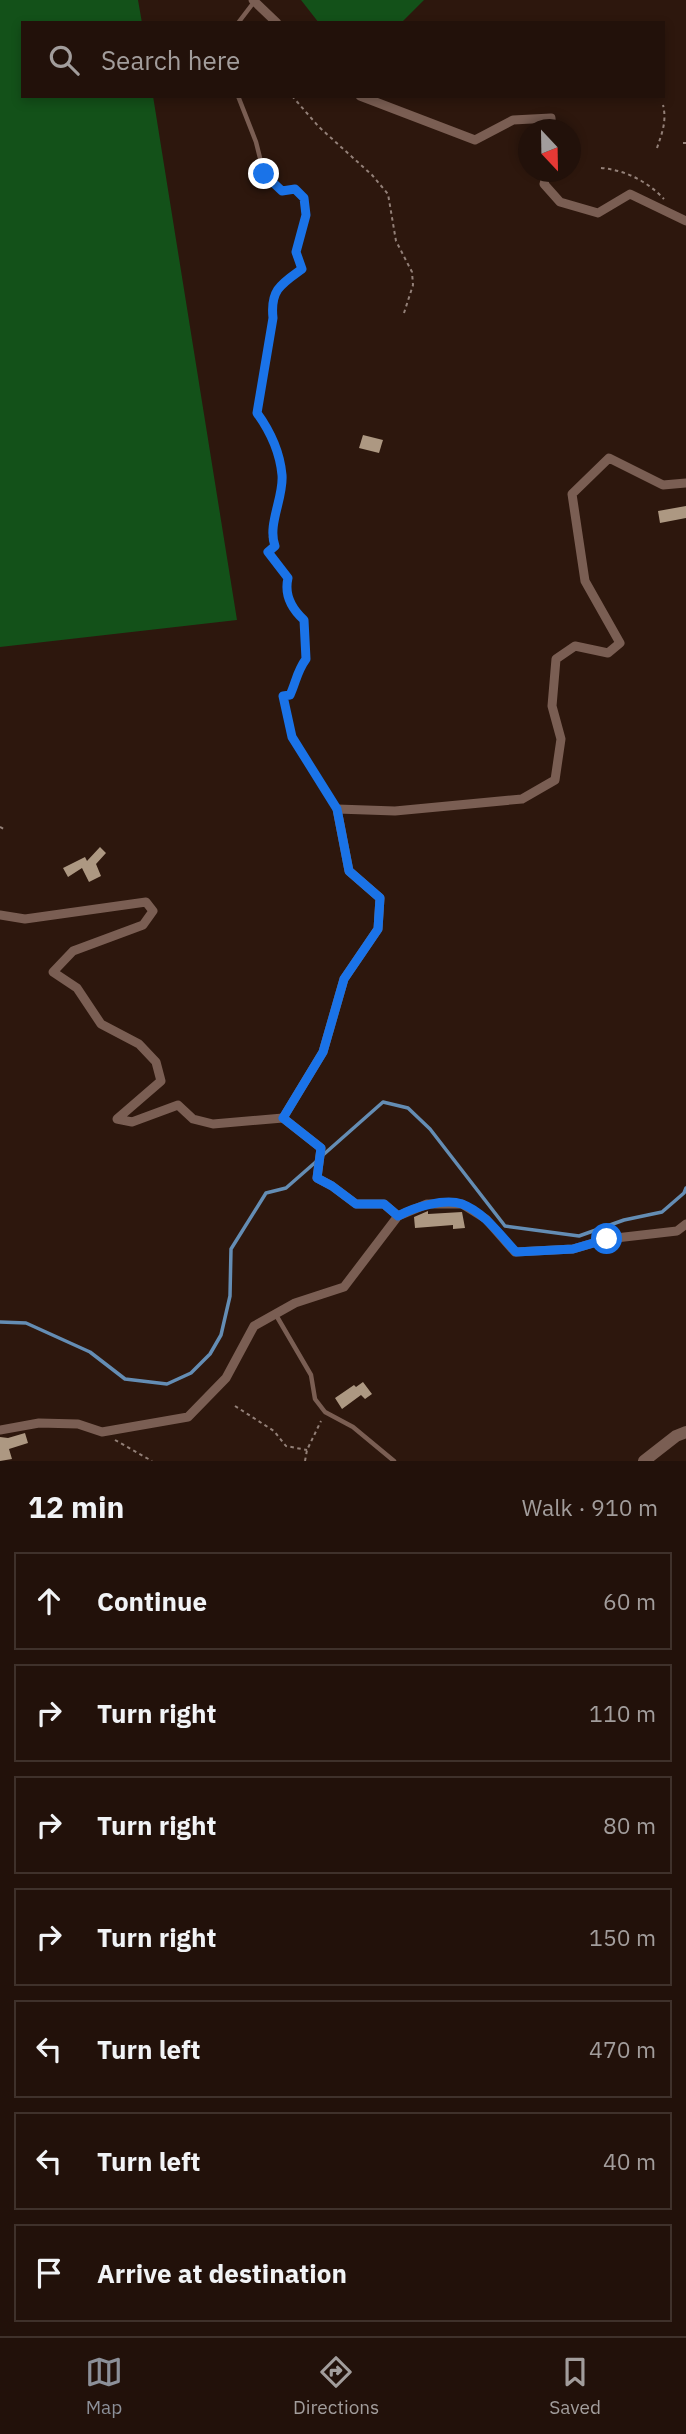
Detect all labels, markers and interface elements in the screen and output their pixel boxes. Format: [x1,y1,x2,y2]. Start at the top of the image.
search box [21,21,665,98]
icon: search [45,41,83,79]
text: Search here [101,43,240,77]
north arrow [518,119,581,182]
route end [248,158,279,189]
route start [591,1223,622,1254]
text: 12 min [28,1487,124,1526]
text: Walk · 910 m [522,1492,658,1522]
icon: ahead [30,1582,68,1620]
text: Continue [97,1584,207,1618]
text: 60 m [603,1586,656,1616]
icon: right [30,1694,68,1732]
text: Turn right [97,1696,216,1730]
text: 110 m [589,1698,656,1728]
icon: right [30,1806,68,1844]
text: Turn right [97,1808,216,1842]
text: 80 m [603,1810,656,1840]
icon: right [30,1918,68,1956]
text: Turn right [97,1920,216,1954]
text: 150 m [589,1922,656,1952]
icon: left [30,2030,68,2068]
text: Turn left [97,2032,200,2066]
text: 470 m [589,2034,656,2064]
icon: left [30,2142,68,2180]
text: Turn left [97,2144,200,2178]
text: 40 m [603,2146,656,2176]
icon: arrive [30,2254,68,2292]
text: Arrive at destination [97,2256,347,2290]
tab: Map [85,2353,123,2419]
tab: Directions [293,2353,379,2419]
tab: Saved [549,2353,601,2419]

